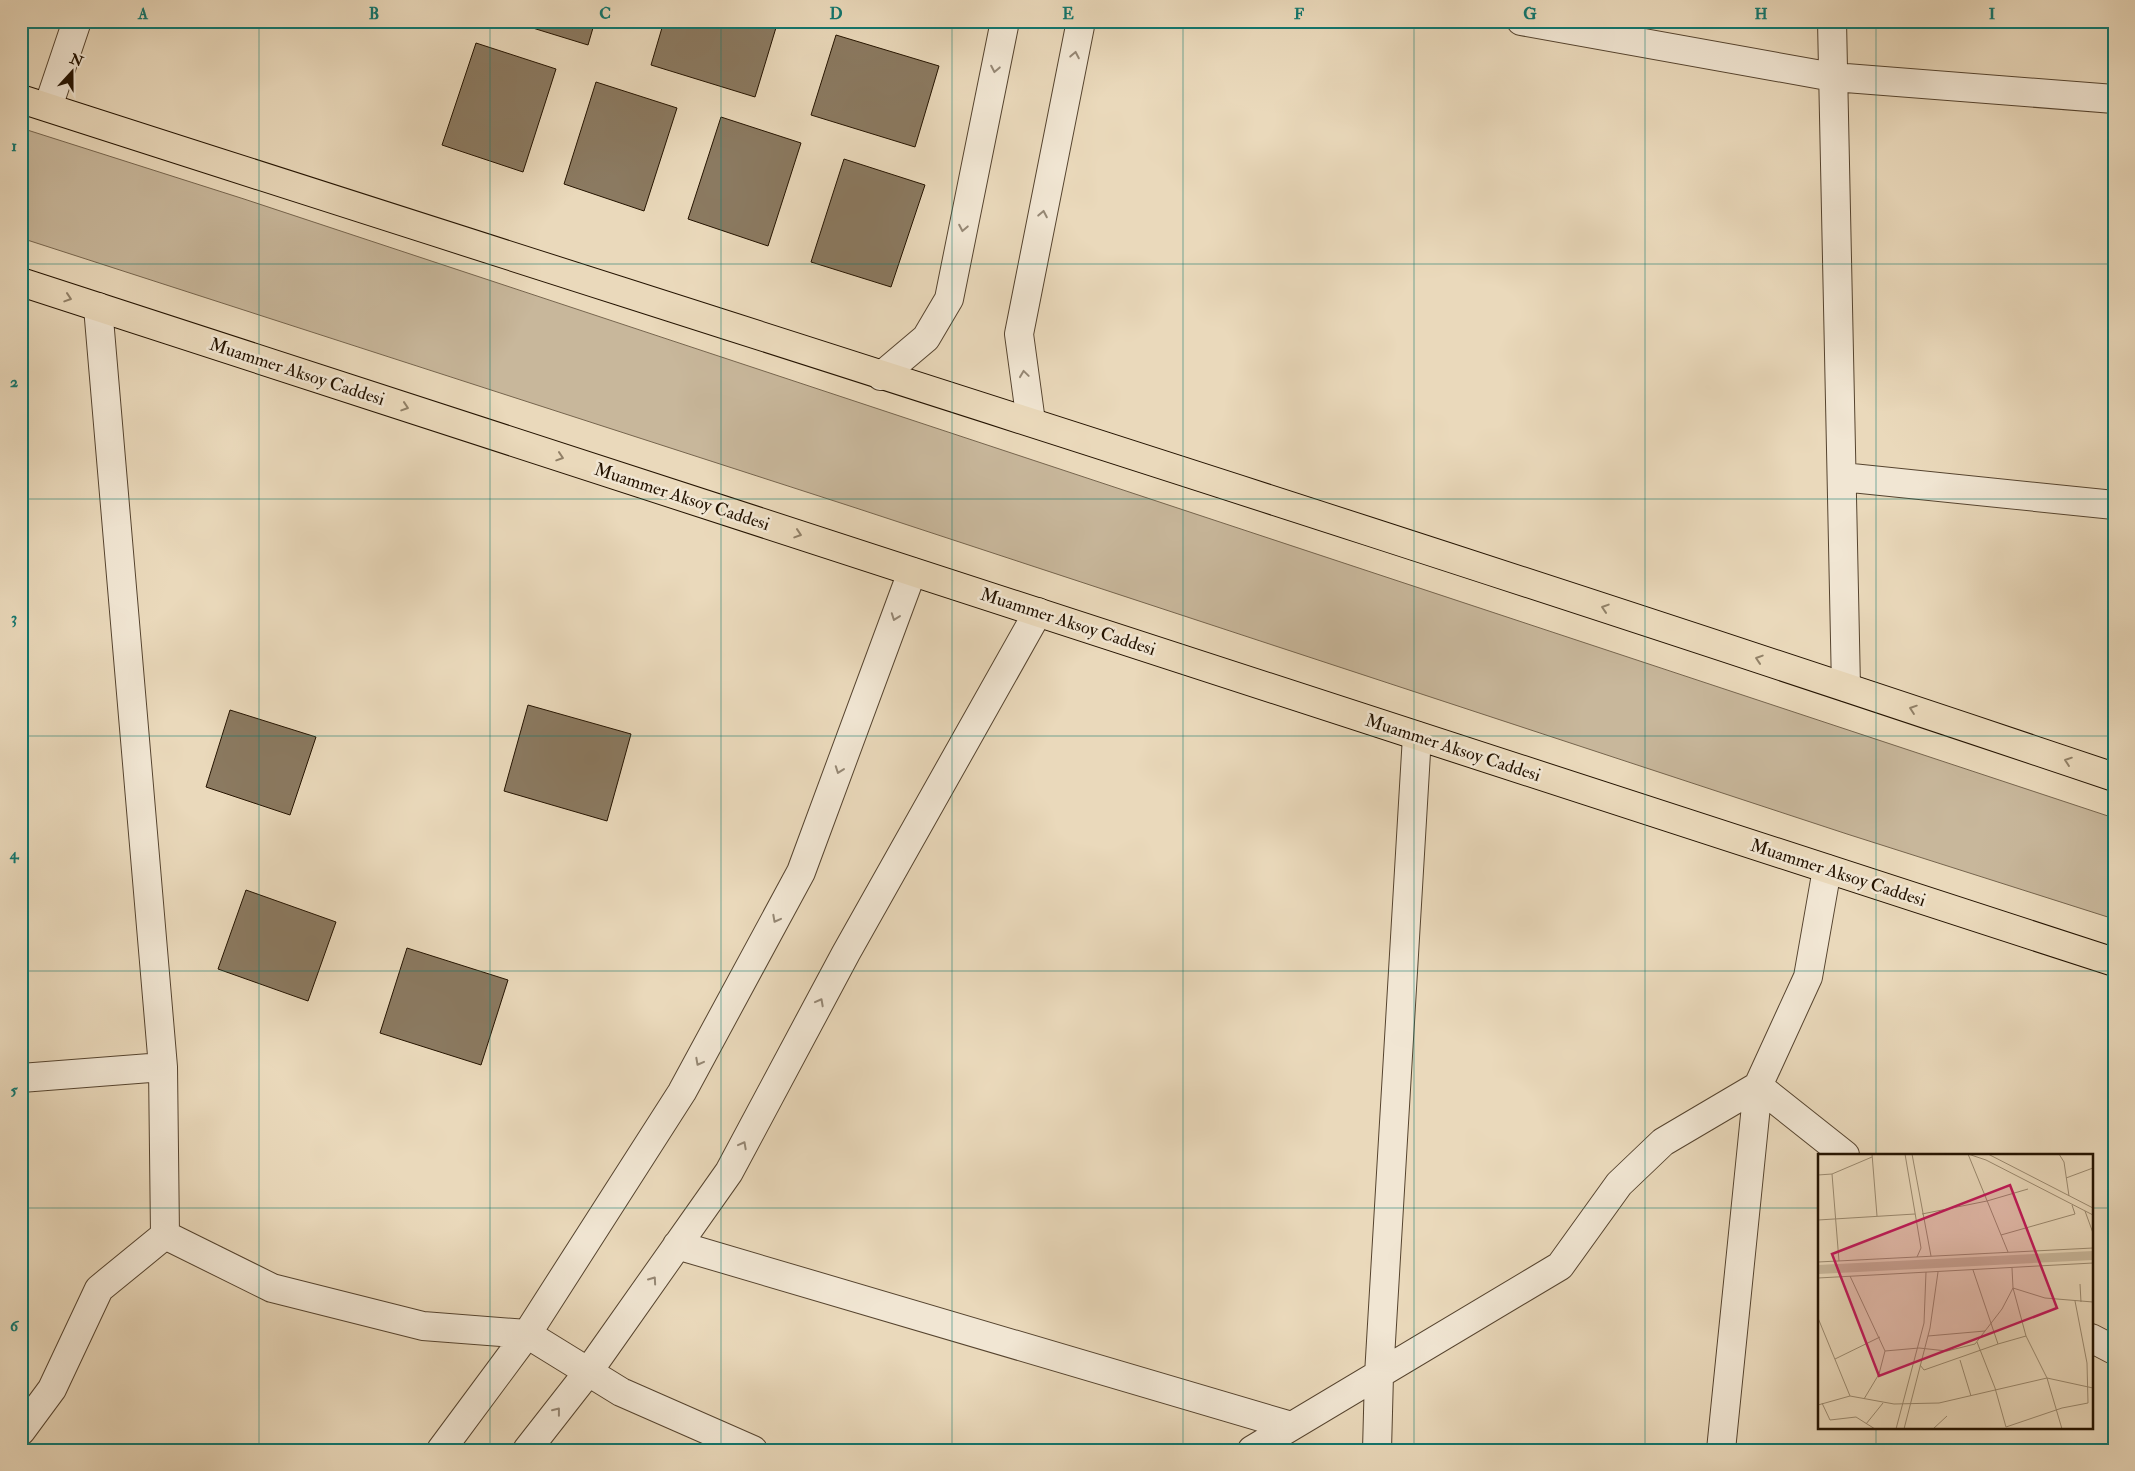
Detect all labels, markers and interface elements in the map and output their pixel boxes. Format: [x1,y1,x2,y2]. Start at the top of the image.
text: A [137,4,149,24]
text: B [369,4,379,24]
text: C [599,4,611,24]
text: D [829,4,843,24]
text: E [1062,4,1074,24]
text: F [1294,4,1304,24]
text: G [1523,4,1537,24]
text: H [1754,4,1768,24]
text: I [1989,4,1996,24]
north arrow [48,48,98,98]
text: N [67,50,86,71]
one-way arrow [1069,50,1079,59]
one-way arrow [990,65,1001,73]
text: 1 [11,136,17,156]
one-way arrow [1037,210,1047,219]
one-way arrow [959,224,969,233]
one-way arrow [63,292,71,302]
street label: Muammer Aksoy Caddesi [207,333,388,411]
one-way arrow [1019,370,1030,378]
text: 2 [10,372,18,392]
one-way arrow [401,401,409,411]
one-way arrow [555,452,564,462]
street label: Muammer Aksoy Caddesi [592,458,773,536]
one-way arrow [793,529,801,539]
street label: Muammer Aksoy Caddesi [978,583,1159,661]
one-way arrow [1601,604,1609,614]
text: 3 [11,608,17,628]
one-way arrow [891,613,901,621]
one-way arrow [1755,654,1764,664]
one-way arrow [1910,705,1918,715]
street label: Muammer Aksoy Caddesi [1363,709,1544,787]
one-way arrow [2064,757,2072,767]
one-way arrow [835,765,845,774]
street label: Muammer Aksoy Caddesi [1748,834,1929,912]
text: 4 [9,844,20,864]
one-way arrow [772,914,782,923]
one-way arrow [814,998,824,1007]
one-way arrow [695,1057,705,1066]
text: 5 [10,1080,18,1100]
one-way arrow [737,1141,747,1150]
inset map [1818,1154,2092,1428]
one-way arrow [647,1276,656,1286]
text: 6 [10,1316,20,1336]
one-way arrow [552,1408,560,1417]

